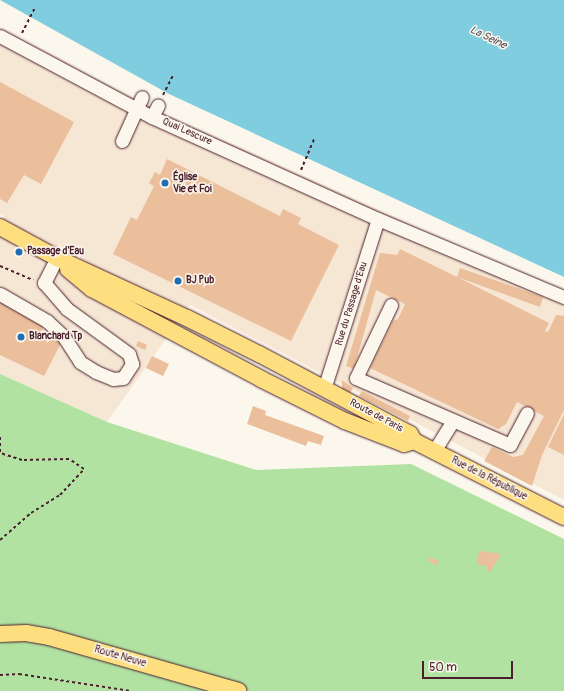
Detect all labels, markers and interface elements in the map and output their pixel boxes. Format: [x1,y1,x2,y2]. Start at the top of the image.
water label: La Seine [468,24,508,52]
street label: Quai Lescure [160,116,214,148]
place label: Église Vie et Foi [173,171,212,194]
marker: Église Vie et Foi [160,178,170,188]
place label: Passage d'Eau [27,246,84,258]
marker: Passage d'Eau [14,247,24,257]
street label: Rue du Passage d'Eau [334,261,370,347]
place label: BJ Pub [186,275,214,287]
marker: BJ Pub [173,276,183,286]
place label: Blanchard Tp [29,331,82,343]
marker: Blanchard Tp [16,332,26,342]
street label: Route de Paris [347,397,405,435]
street label: Rue de la République [449,455,529,503]
street label: Route Neuve [93,644,147,670]
scale bar [424,653,515,679]
text: 50 m [429,660,457,675]

